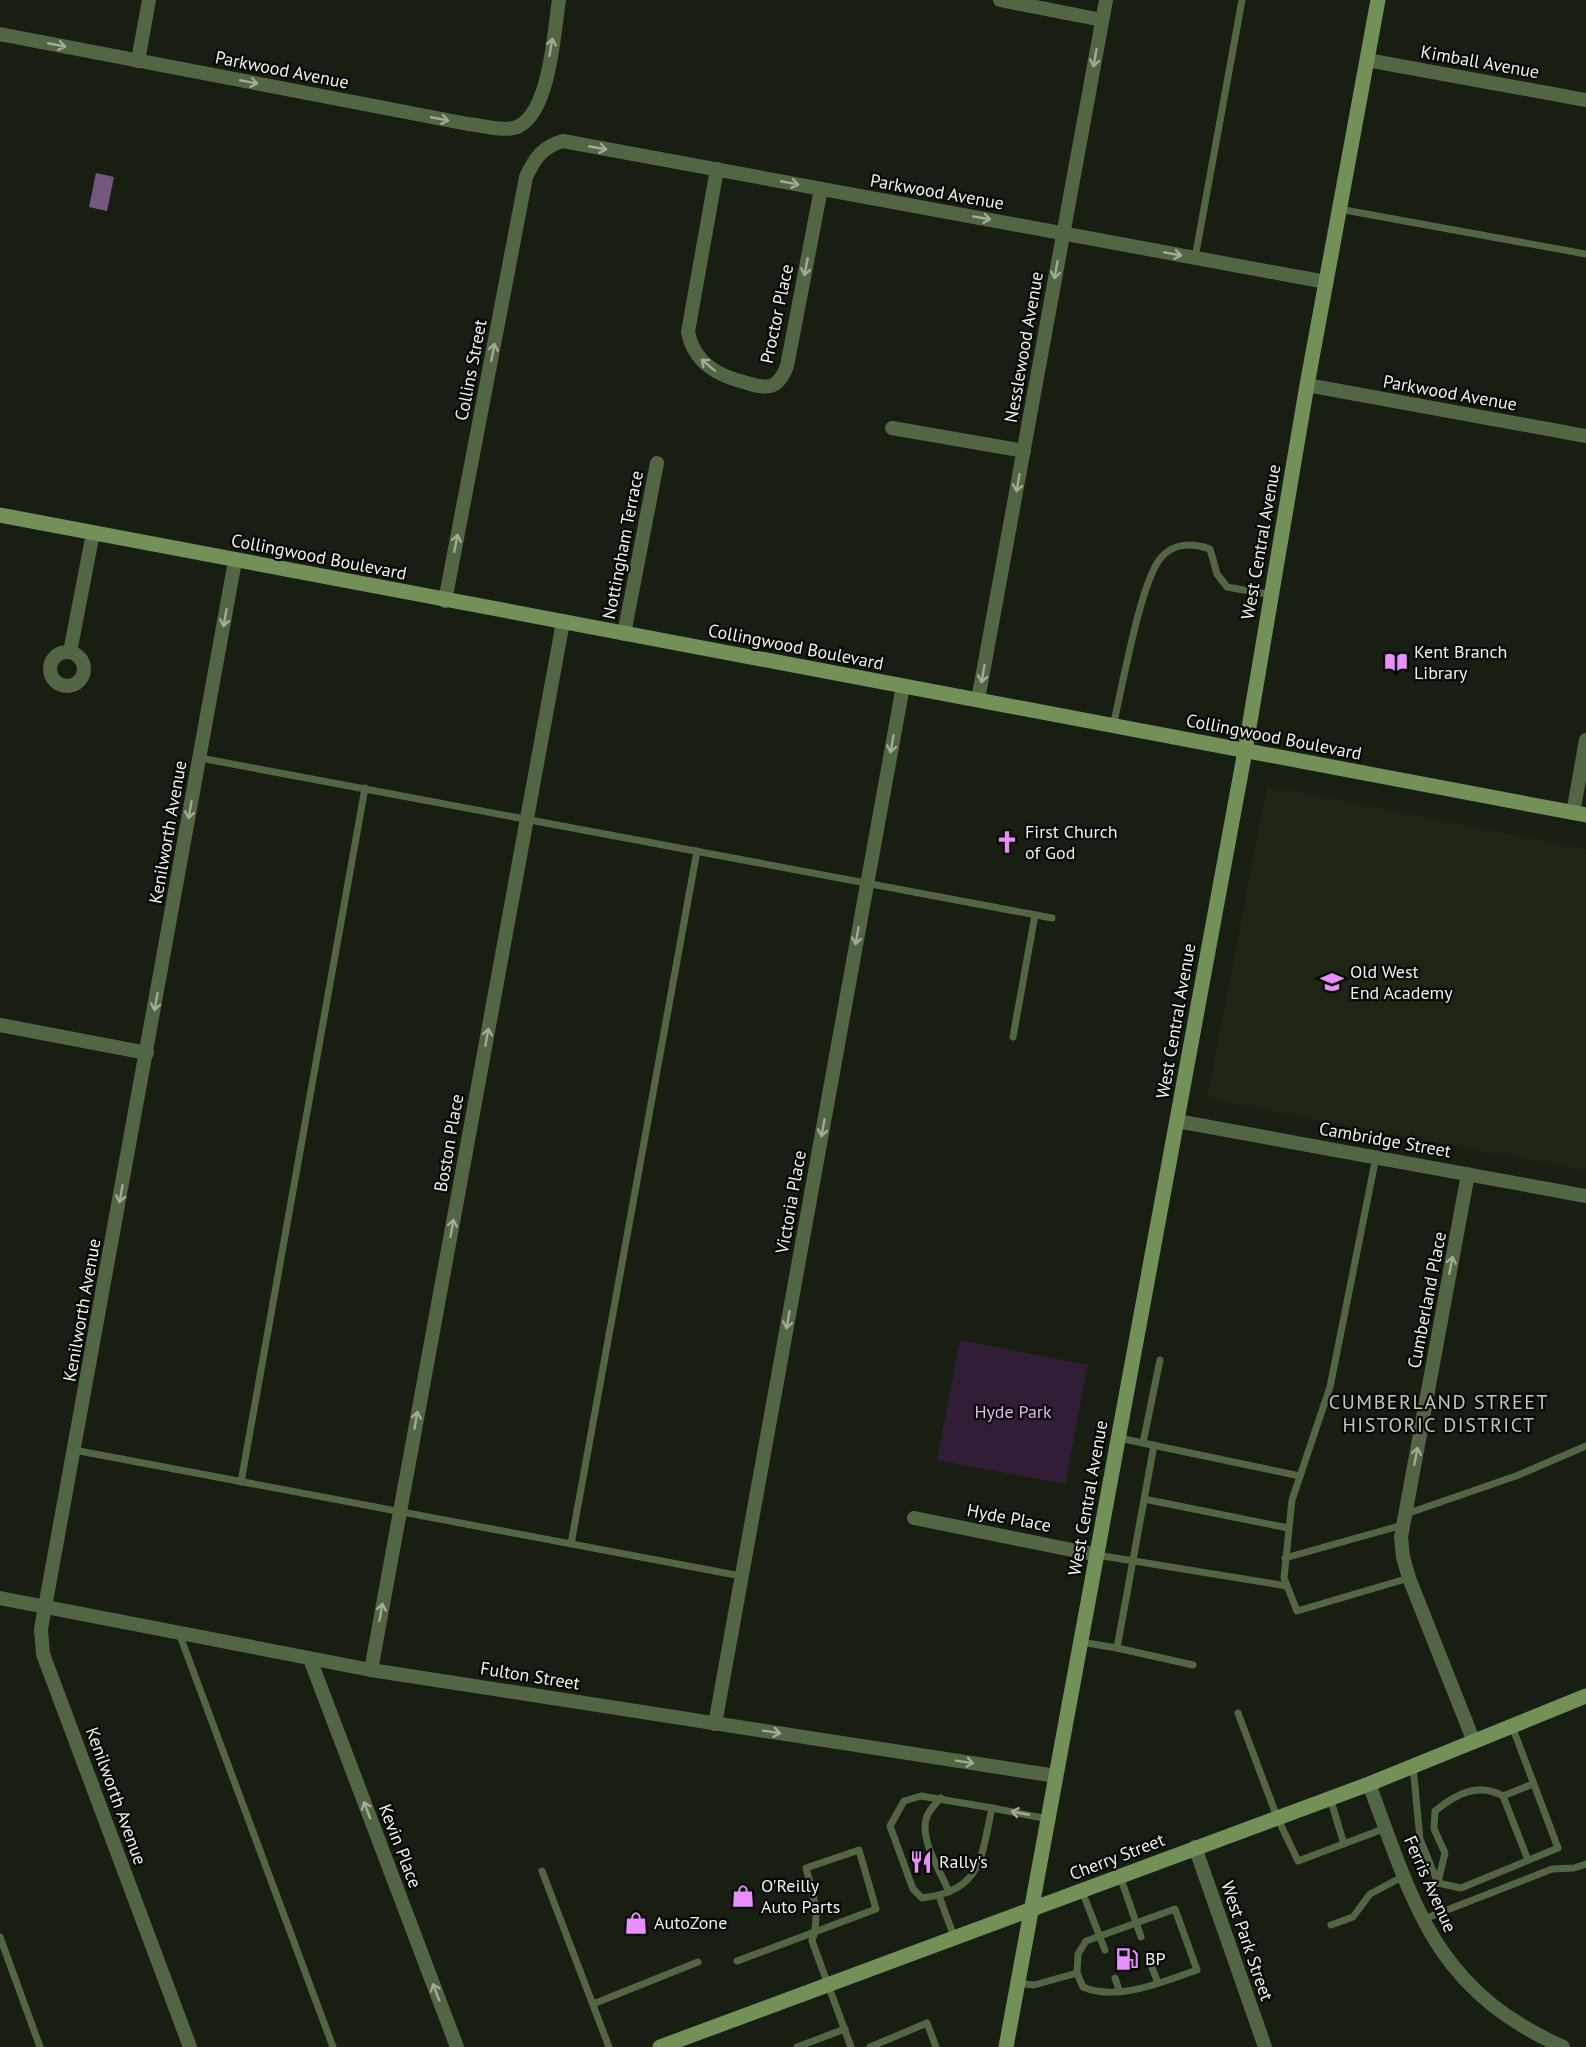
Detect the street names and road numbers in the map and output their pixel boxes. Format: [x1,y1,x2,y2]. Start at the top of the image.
street label: Kimball Avenue [1419,40,1541,83]
street label: Parkwood Avenue [213,45,351,94]
street label: Parkwood Avenue [868,168,1006,215]
street label: Proctor Place [755,262,798,366]
street label: Nesslewood Avenue [999,270,1048,424]
street label: Collins Street [449,317,492,423]
street label: Parkwood Avenue [1381,369,1519,416]
street label: West Central Avenue [1236,462,1285,621]
street label: Nottingham Terrace [597,469,648,621]
street label: Collingwood Boulevard [229,528,409,585]
street label: Collingwood Boulevard [706,618,886,675]
street label: Collingwood Boulevard [1184,708,1364,765]
street label: Kenilworth Avenue [144,759,191,905]
street label: West Central Avenue [1151,941,1200,1100]
street label: Boston Place [429,1092,468,1194]
street label: Cambridge Street [1317,1117,1453,1162]
street label: Victoria Place [770,1148,811,1256]
street label: Cumberland Place [1402,1230,1451,1370]
street label: Kenilworth Avenue [58,1237,105,1383]
street label: West Central Avenue [1063,1418,1112,1577]
street label: Hyde Place [965,1498,1053,1537]
street label: Fulton Street [479,1656,581,1695]
street label: Kenilworth Avenue [81,1724,152,1868]
street label: Kevin Place [374,1801,427,1891]
street label: Cherry Street [1066,1828,1168,1885]
street label: Ferris Avenue [1399,1832,1462,1936]
street label: West Park Street [1216,1878,1279,2004]

